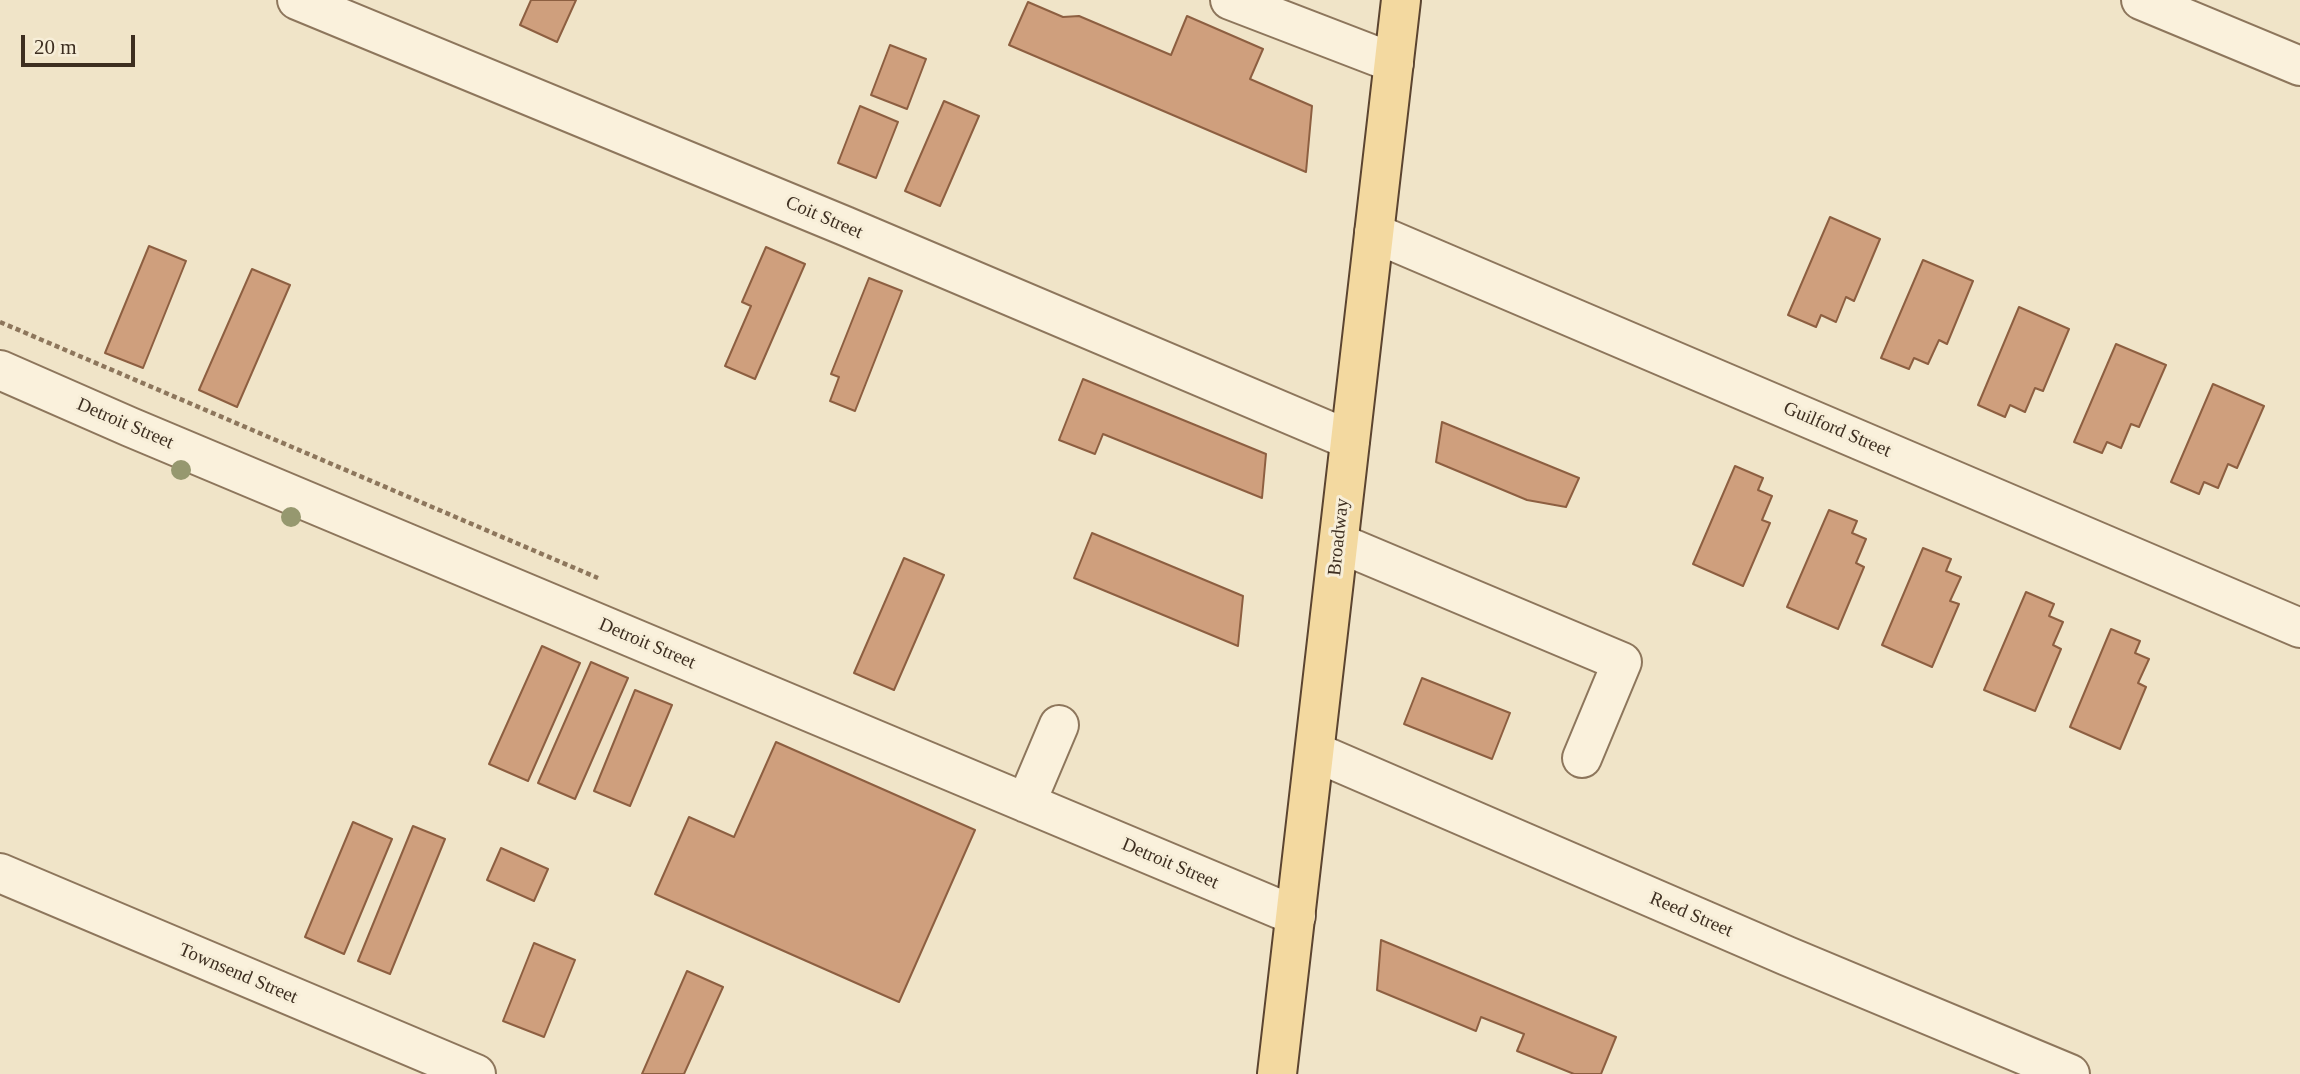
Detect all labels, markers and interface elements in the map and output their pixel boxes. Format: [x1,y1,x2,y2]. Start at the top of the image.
scale bar [24,21,138,65]
text: 20 m [34,35,77,59]
street label: Coit Street [782,192,866,244]
street label: Detroit Street [73,393,177,455]
street label: Guilford Street [1780,397,1894,463]
street label: Broadway [1324,497,1354,577]
street label: Detroit Street [595,613,699,675]
street label: Detroit Street [1118,833,1222,895]
street label: Reed Street [1646,887,1736,943]
street label: Townsend Street [175,939,301,1009]

